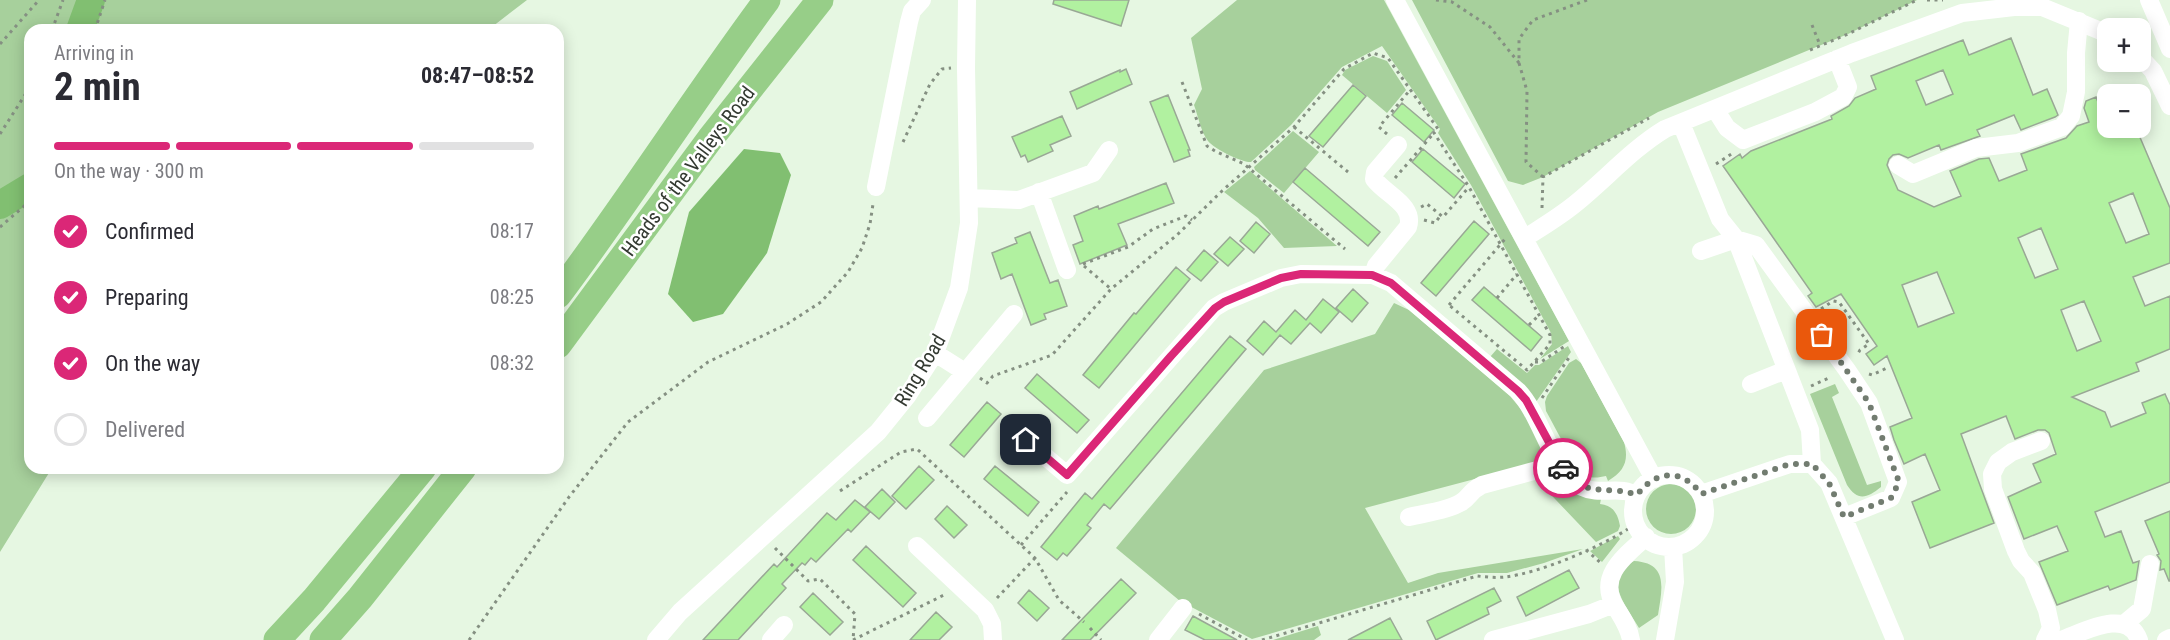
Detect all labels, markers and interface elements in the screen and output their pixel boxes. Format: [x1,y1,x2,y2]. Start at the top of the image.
map controls [2097,18,2151,138]
button: + [2097,18,2151,72]
text: Arriving in [54,41,134,65]
text: 08:47–08:52 [421,63,534,88]
text: 2 min [54,64,141,110]
street label: Heads of the Valleys Road [616,81,760,261]
button: − [2097,84,2151,138]
text: On the way · 300 m [54,159,204,183]
icon: check [54,215,87,248]
text: Confirmed [105,219,194,244]
text: 08:17 [490,219,534,243]
icon: check [54,281,87,314]
text: Preparing [105,285,189,310]
text: 08:25 [490,285,534,309]
pin [1796,309,1847,360]
icon: bag [1805,318,1838,351]
street label: Ring Road [889,330,951,410]
icon: check [54,347,87,380]
text: On the way [105,351,200,376]
text: 08:32 [490,351,534,375]
pin [1000,414,1051,465]
text: Delivered [105,417,185,442]
icon: home [1009,423,1042,456]
courier [1533,438,1593,498]
icon: car [1547,452,1580,485]

